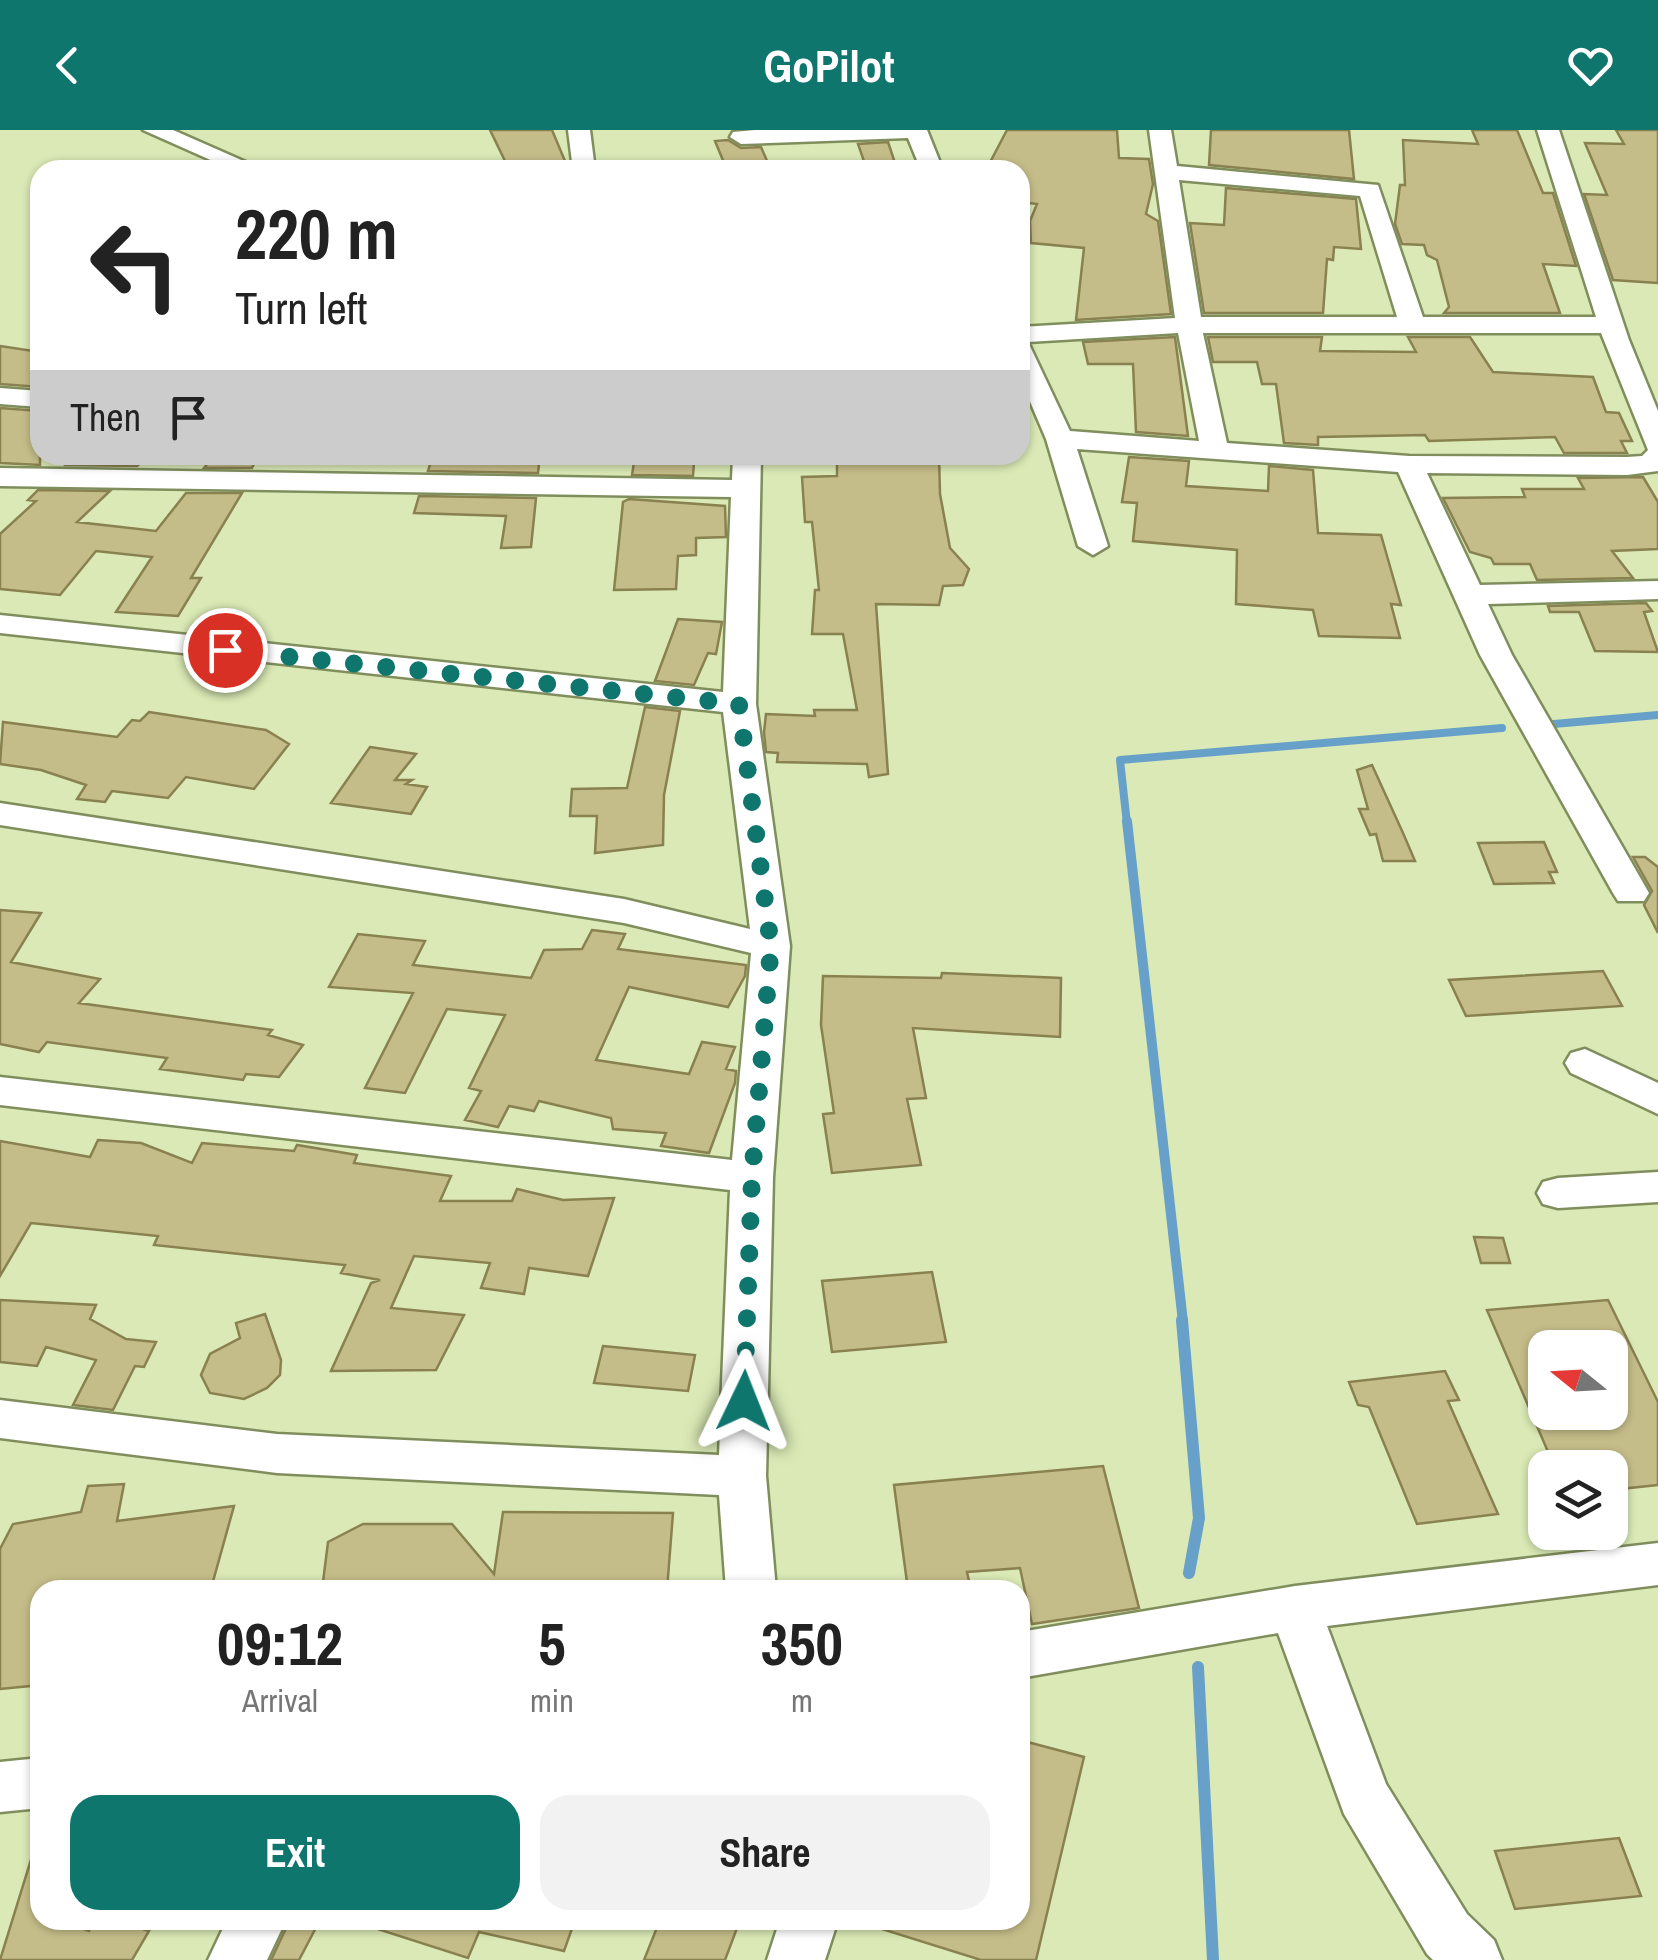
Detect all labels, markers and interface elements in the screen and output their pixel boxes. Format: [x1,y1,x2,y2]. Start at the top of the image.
text: GoPilot [763,35,895,96]
icon: back [40,38,95,93]
icon: heart [1563,38,1618,93]
text: 220 m [235,187,398,281]
icon: left [70,200,200,330]
text: Turn left [235,277,367,338]
icon: arrive [161,390,216,445]
text: Then [70,392,141,443]
pin [183,608,268,693]
icon: arrive [198,623,253,678]
north arrow [1528,1330,1628,1430]
map controls [1528,1330,1628,1550]
position arrow [692,1349,796,1453]
button: layers [1528,1450,1628,1550]
text: 09:12 [217,1603,343,1684]
text: 5 [538,1603,566,1684]
text: 350 [761,1603,843,1684]
text: Arrival [242,1679,318,1722]
text: min [530,1679,574,1722]
text: m [791,1679,813,1722]
button: Exit [70,1795,520,1910]
button: Share [540,1795,990,1910]

